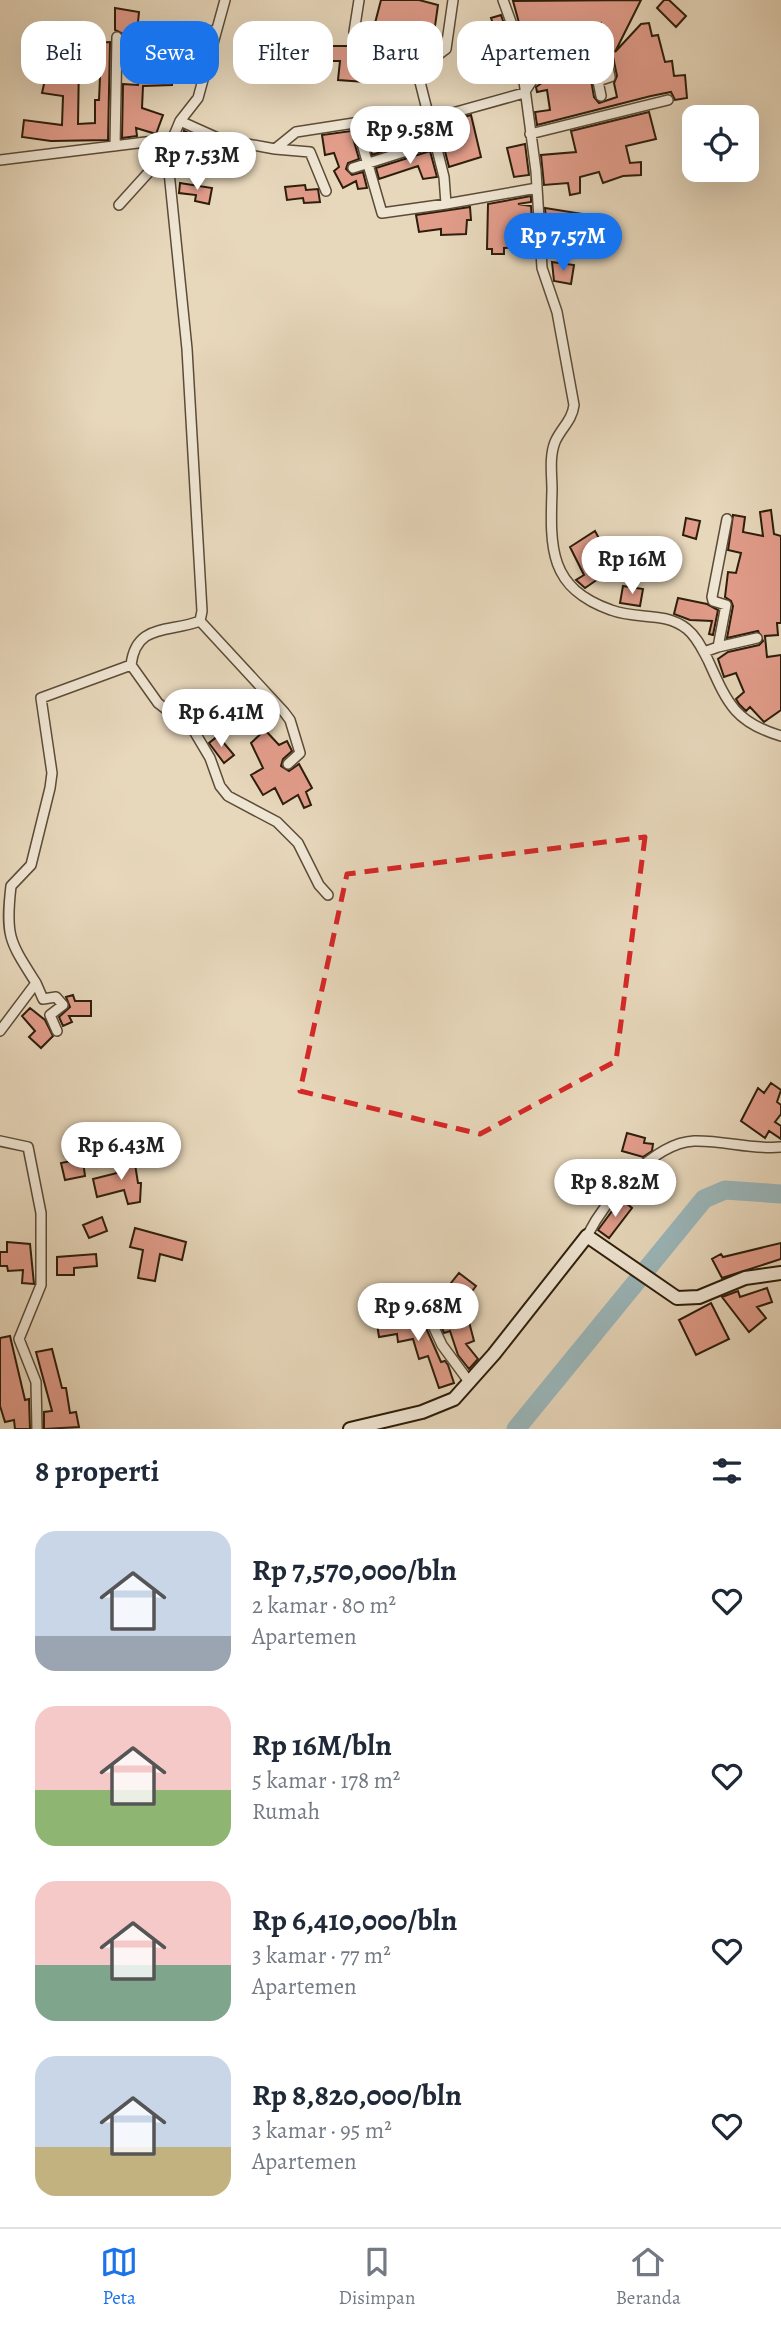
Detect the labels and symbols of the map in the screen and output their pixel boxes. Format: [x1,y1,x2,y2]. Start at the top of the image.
pin: Rp 9.58M [338,106,482,166]
pin: Rp 7.53M [125,132,269,192]
pin: Rp 7.57M [491,214,635,273]
pin: Rp 16M [575,536,689,596]
pin: Rp 6.41M [149,690,293,749]
pin: Rp 6.43M [49,1122,193,1182]
pin: Rp 8.82M [543,1160,687,1219]
pin: Rp 9.68M [346,1284,490,1343]

